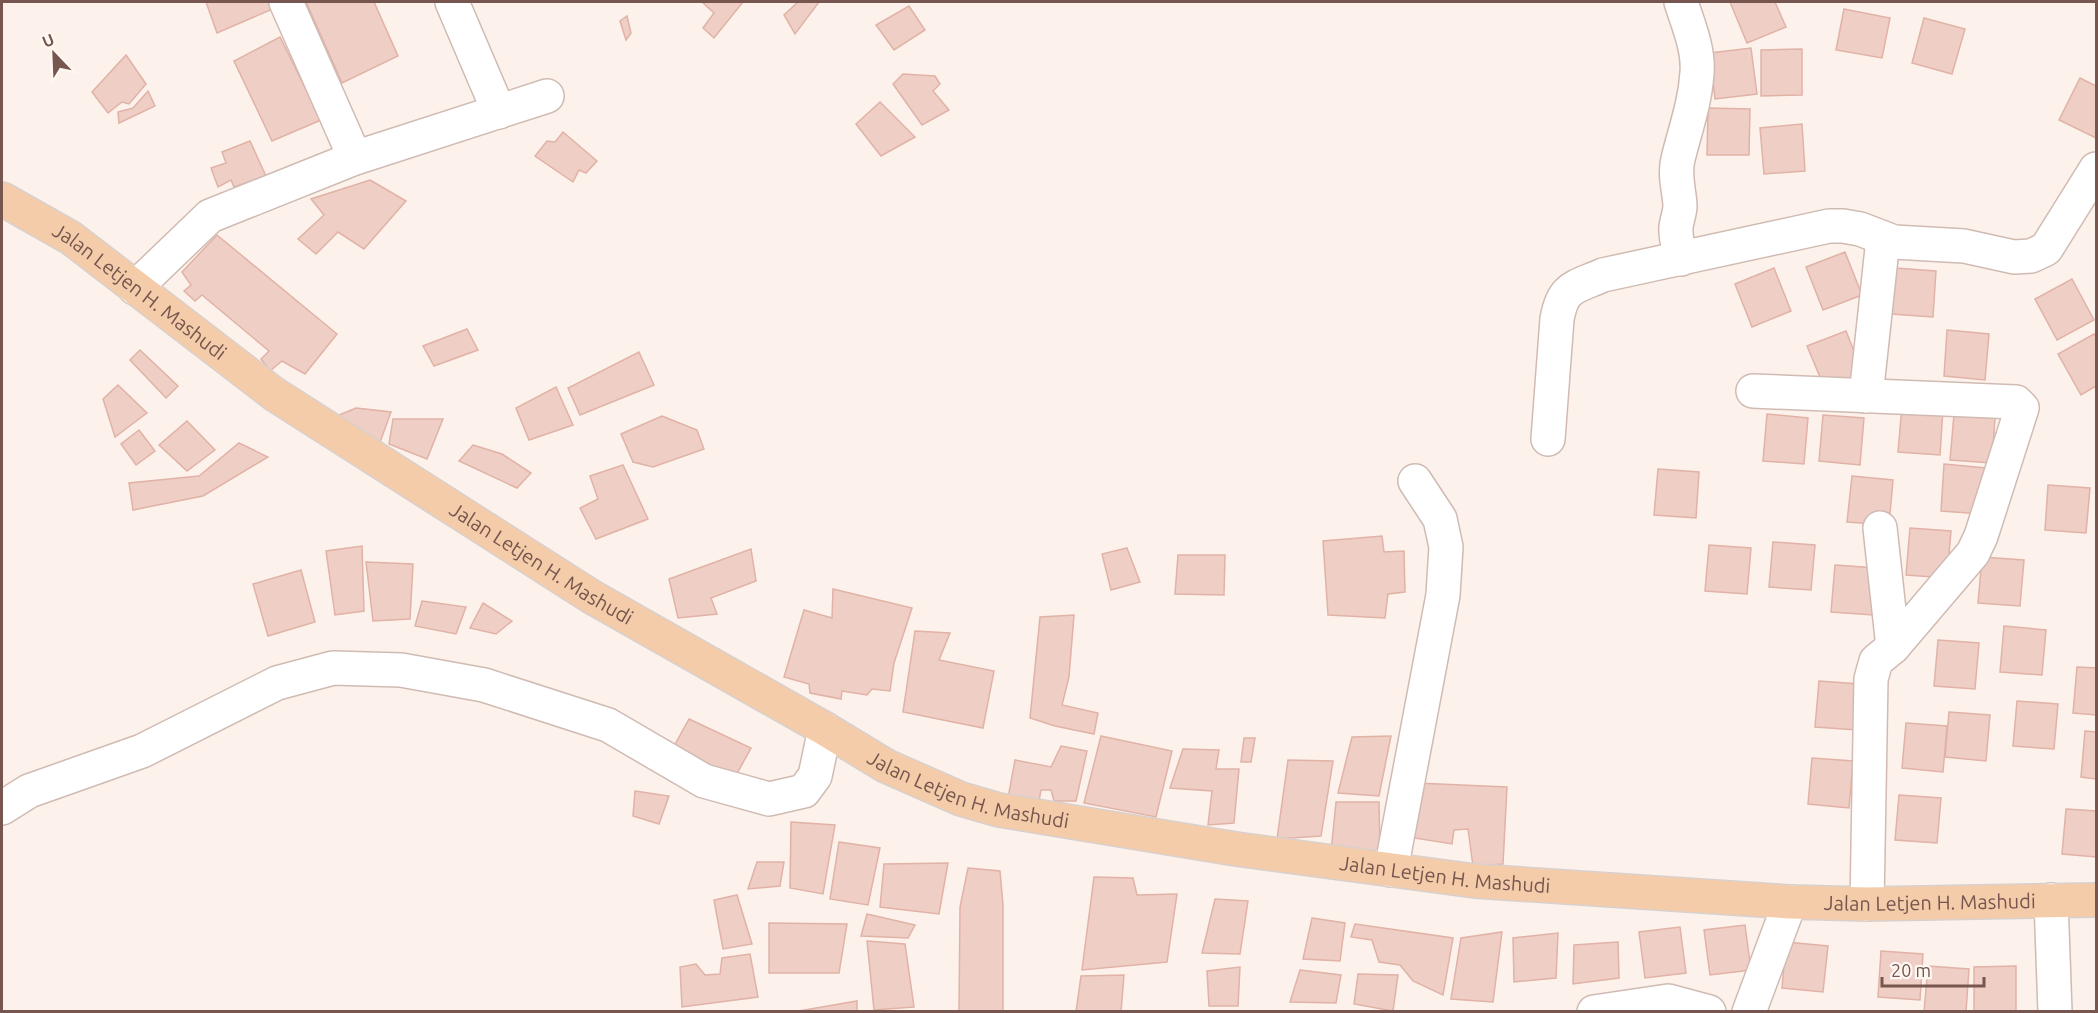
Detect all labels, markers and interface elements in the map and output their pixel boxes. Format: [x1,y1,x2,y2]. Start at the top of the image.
north arrow [24,24,84,84]
text: U [39,30,57,51]
street label: Jalan Letjen H. Mashudi [49,218,231,364]
street label: Jalan Letjen H. Mashudi [446,497,637,629]
street label: Jalan Letjen H. Mashudi [863,746,1071,832]
street label: Jalan Letjen H. Mashudi [1338,851,1551,897]
street label: Jalan Letjen H. Mashudi [1824,889,2036,915]
scale bar [1882,950,1984,988]
text: 20 m [1891,960,1931,980]

